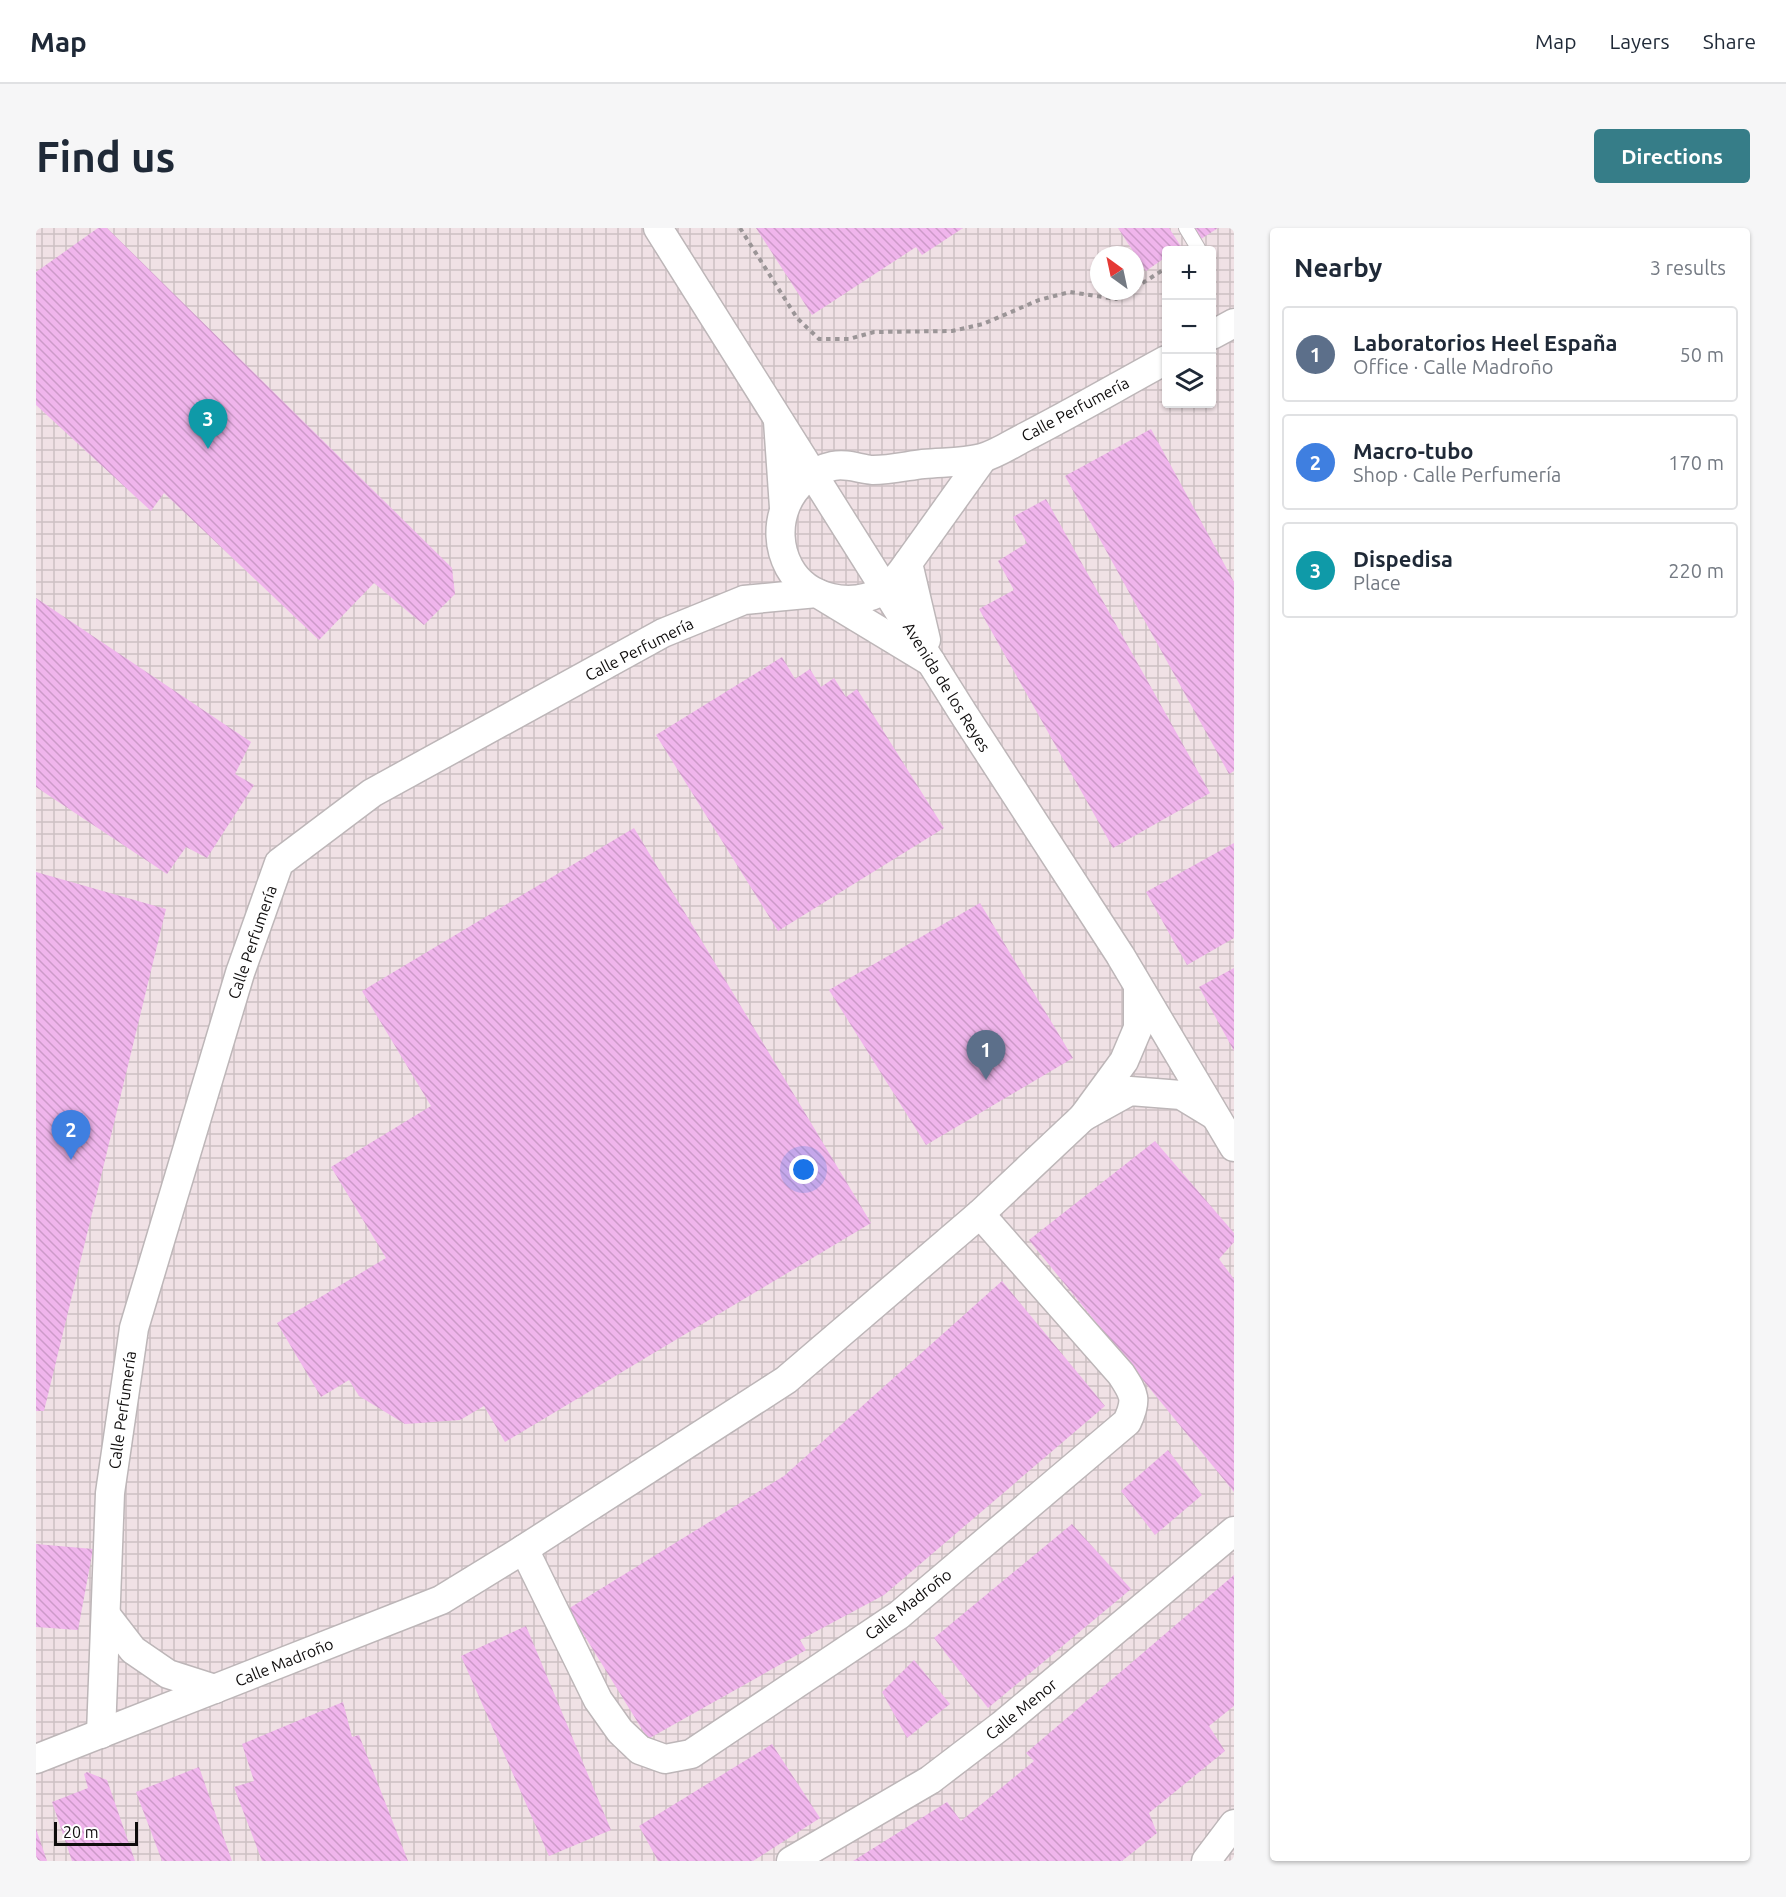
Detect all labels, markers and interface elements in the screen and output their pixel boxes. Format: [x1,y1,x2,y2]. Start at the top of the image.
text: Map [30,26,87,57]
text: Map [1535,29,1576,53]
text: Layers [1609,29,1670,53]
text: Share [1703,29,1756,53]
button: Directions [1594,129,1750,183]
text: Find us [36,133,175,180]
north arrow [1090,246,1144,300]
map controls [1162,246,1216,408]
button: + [1162,246,1216,300]
text: Nearby [1294,253,1382,282]
text: 3 results [1650,256,1726,279]
button: − [1162,300,1216,354]
text: Laboratorios Heel España [1353,330,1617,355]
text: 1 [1310,343,1321,366]
text: 50 m [1680,343,1724,366]
button: layers [1162,354,1216,408]
text: Office · Calle Madroño [1353,355,1553,378]
street label: Calle Perfumería [1018,373,1132,445]
pin: 3 [188,400,228,449]
text: Macro-tubo [1353,438,1474,463]
text: 2 [1310,451,1321,474]
text: 170 m [1668,451,1724,474]
text: Shop · Calle Perfumería [1353,463,1561,486]
text: Dispedisa [1353,546,1453,571]
text: 3 [1310,559,1321,582]
text: 220 m [1668,559,1724,582]
text: Place [1353,571,1401,594]
street label: Calle Perfumería [582,614,696,684]
street label: Avenida de los Reyes [900,619,994,755]
street label: Calle Perfumería [224,883,280,1001]
pin: 1 [966,1030,1006,1080]
pin: 2 [51,1110,90,1160]
your location [789,1155,818,1184]
street label: Calle Perfumería [105,1350,139,1470]
street label: Calle Madroño [861,1565,955,1643]
street label: Calle Madroño [232,1634,336,1690]
street label: Calle Menor [982,1675,1060,1743]
scale bar [54,1819,138,1846]
text: 20 m [63,1823,99,1841]

